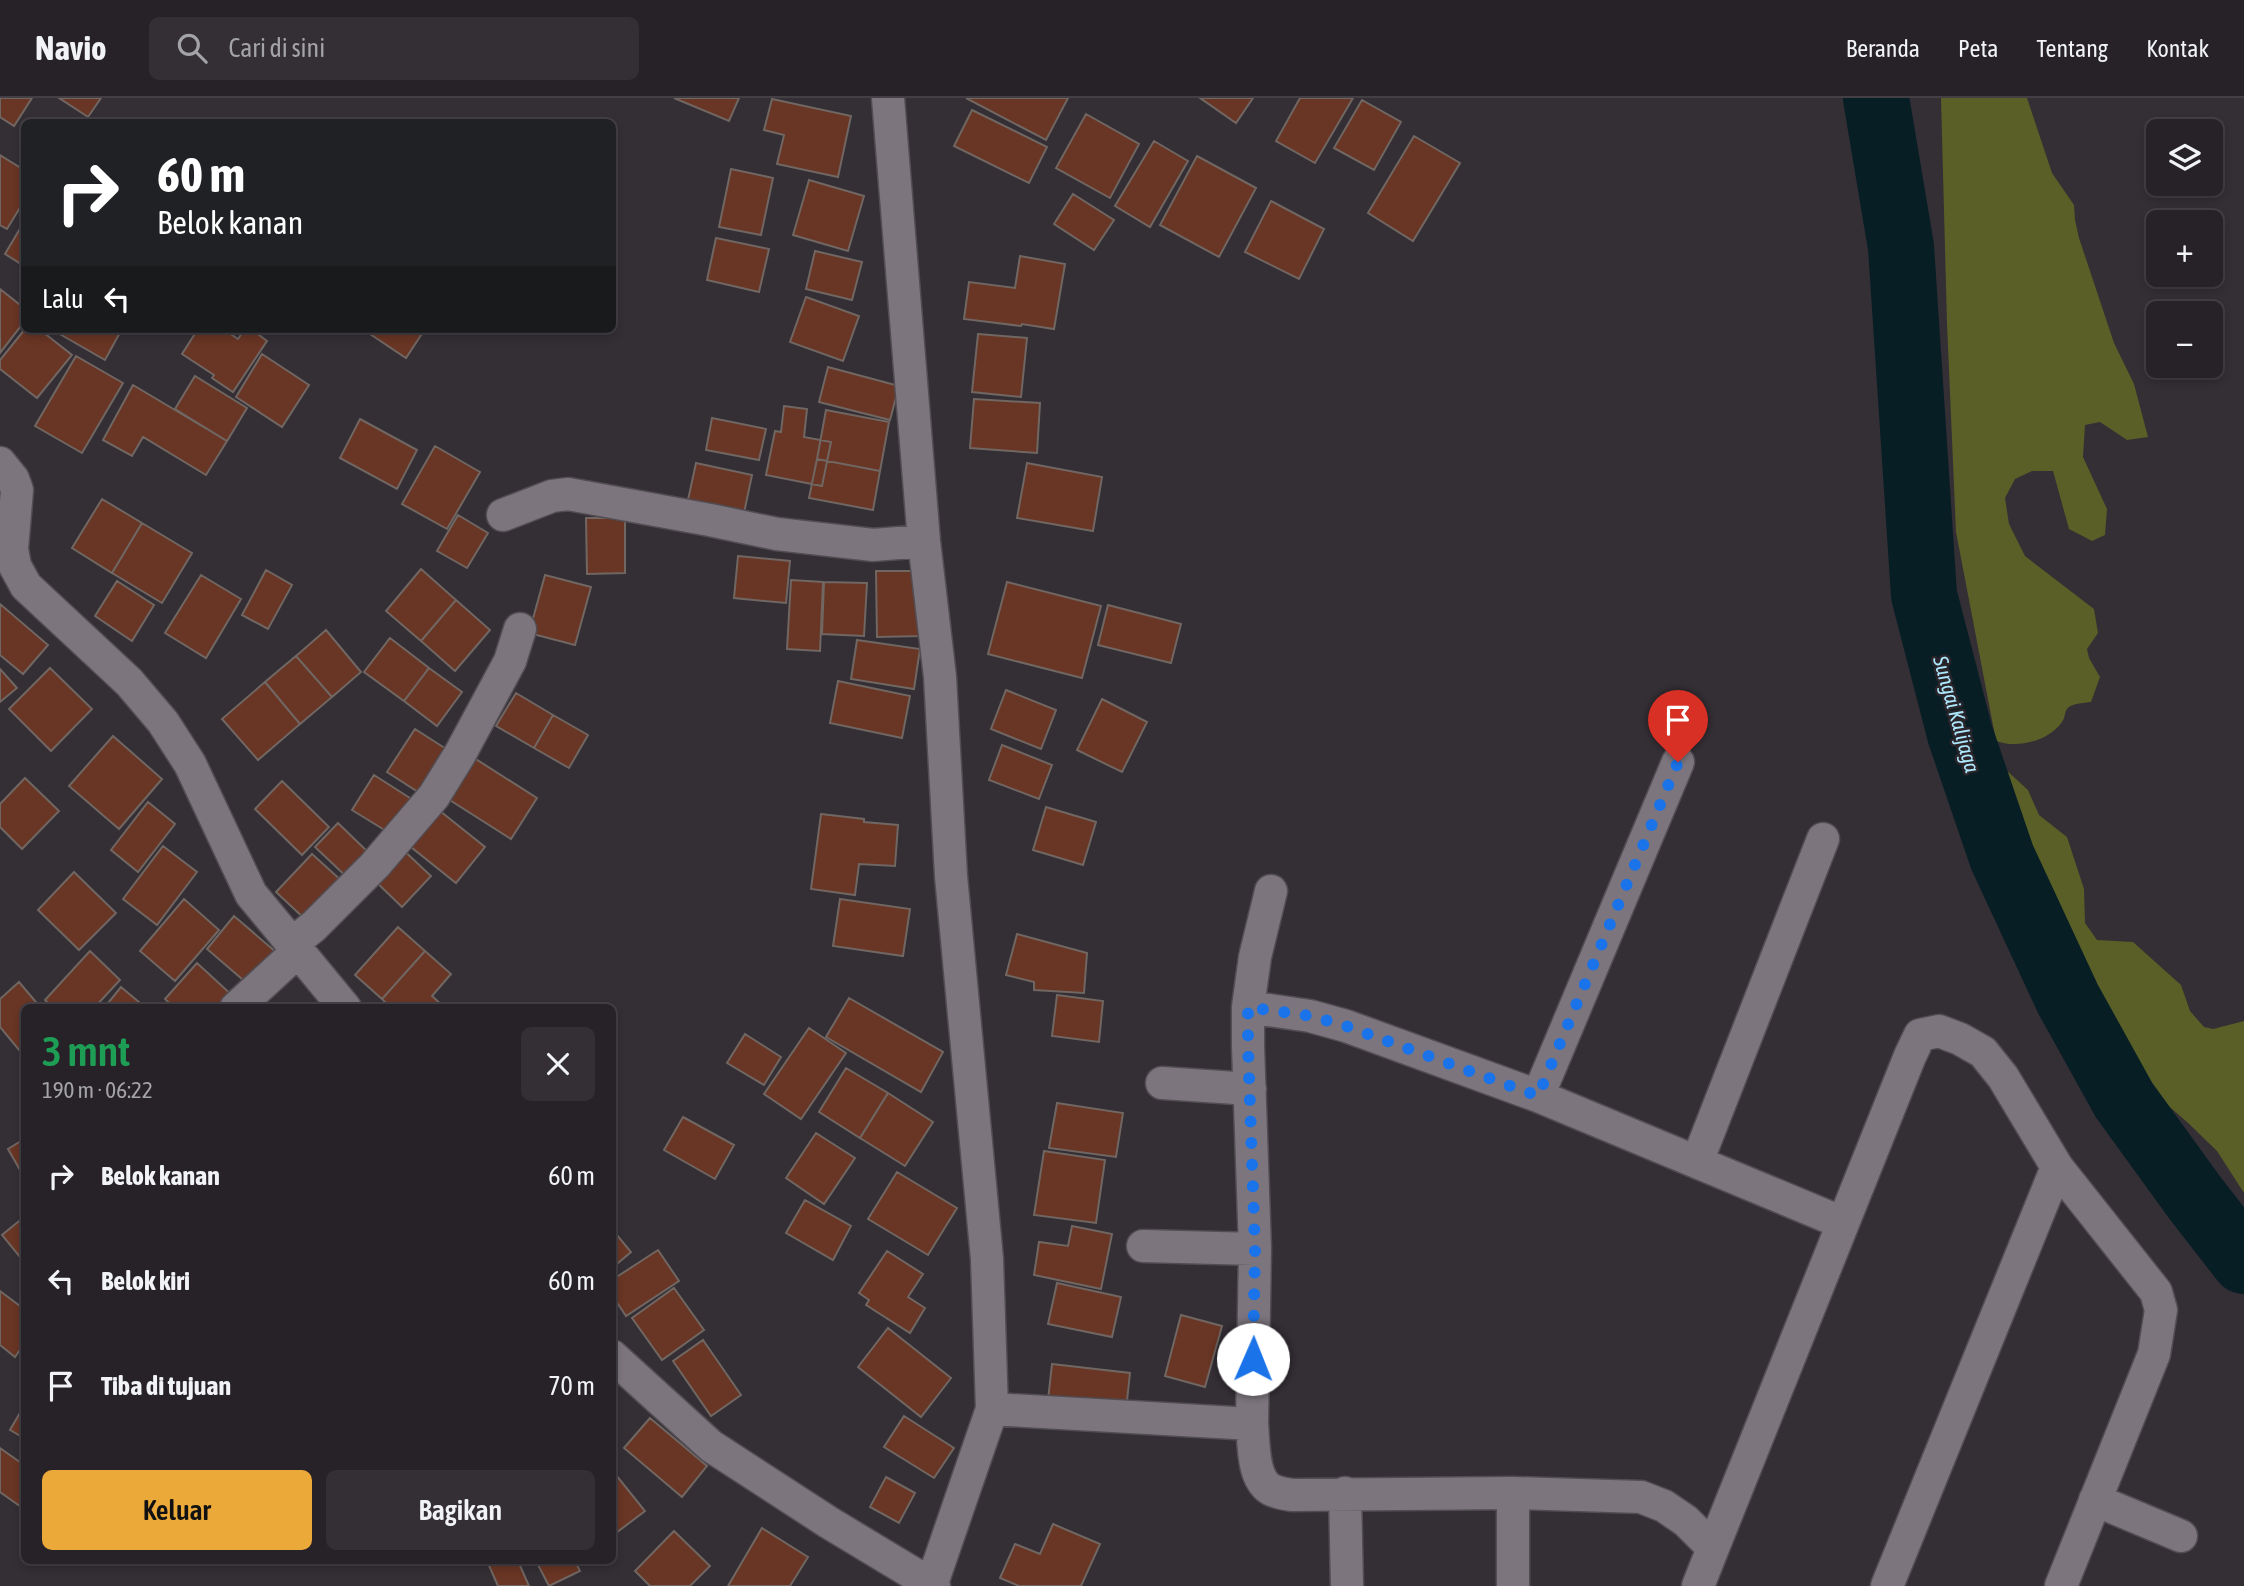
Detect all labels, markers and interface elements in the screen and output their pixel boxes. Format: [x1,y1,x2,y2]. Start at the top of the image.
search box [149,17,639,80]
text: Navio [35,29,107,67]
icon: search [173,29,211,67]
text: Cari di sini [229,33,325,63]
text: Beranda [1846,35,1920,62]
text: Peta [1958,35,1998,62]
text: Tentang [2036,35,2108,62]
text: Kontak [2146,35,2209,62]
map controls [2146,119,2223,378]
button: layers [2146,119,2223,196]
text: 60 m [157,146,245,202]
icon: right [42,147,133,238]
text: Belok kanan [157,204,303,241]
button: + [2146,210,2223,287]
icon: left [98,280,136,318]
text: Lalu [42,284,84,314]
button: − [2146,301,2223,378]
water label: Sungai Kalijaga [1929,652,1985,775]
pin [1648,690,1708,762]
icon: arrive [1659,701,1697,739]
text: 3 mnt [42,1027,130,1075]
button: close [521,1027,595,1101]
text: 190 m · 06:22 [42,1077,153,1103]
icon: right [42,1157,80,1195]
text: Belok kanan [101,1161,220,1191]
text: 60 m [548,1161,595,1191]
icon: left [42,1262,80,1300]
text: Belok kiri [101,1266,190,1296]
text: 60 m [548,1266,595,1296]
position arrow [1216,1322,1290,1396]
icon: arrive [42,1367,80,1405]
text: Tiba di tujuan [101,1371,231,1401]
text: 70 m [548,1371,595,1401]
button: Keluar [42,1470,312,1550]
button: Bagikan [326,1470,595,1550]

